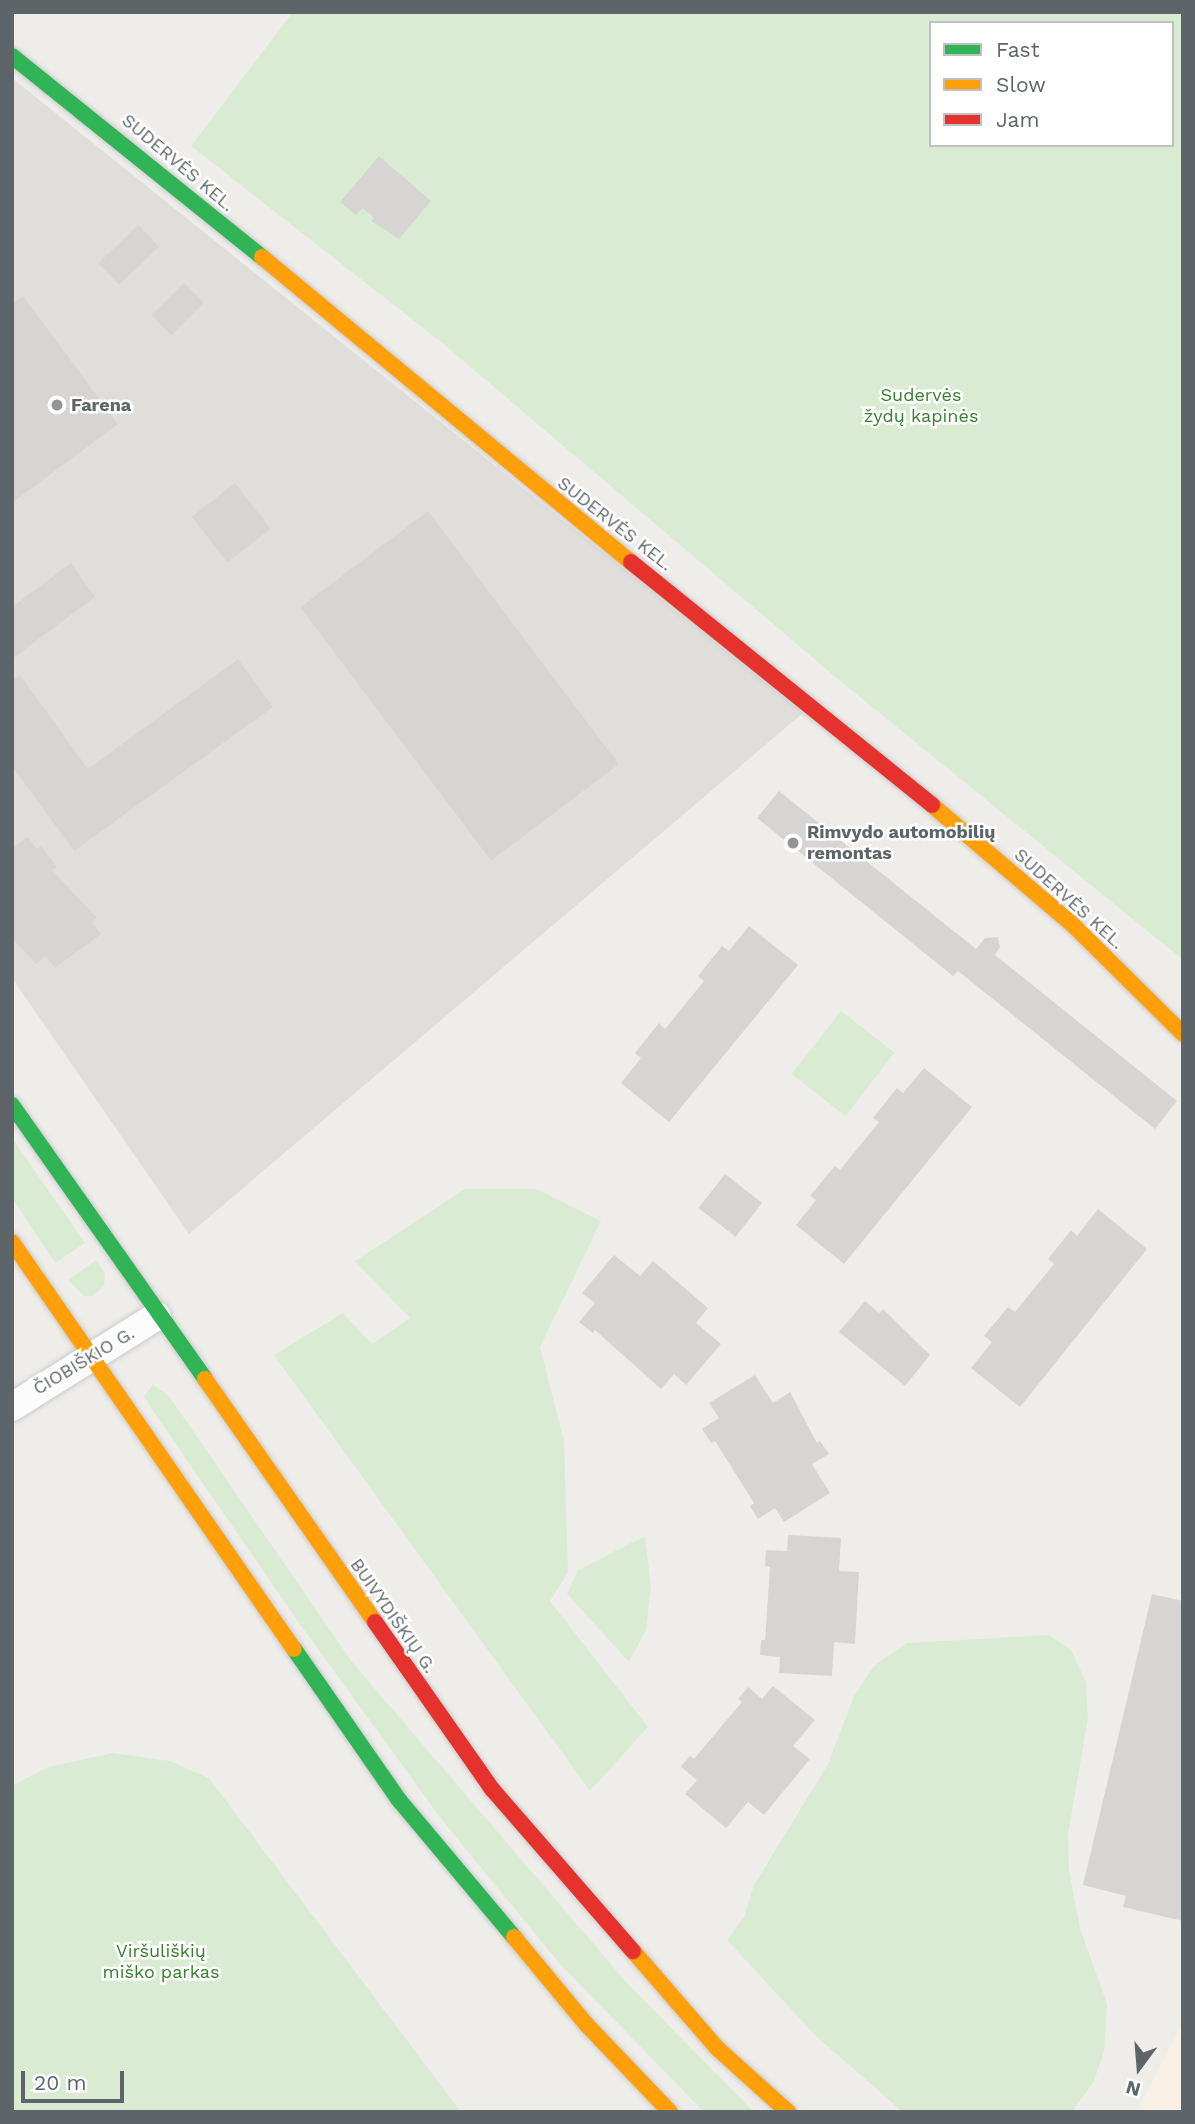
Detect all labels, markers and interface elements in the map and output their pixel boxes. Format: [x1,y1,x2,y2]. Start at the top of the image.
legend [929,21,1174,147]
text: Fast [996,37,1040,62]
text: Slow [996,72,1046,97]
text: Jam [996,107,1039,132]
street label: SUDERVĖS KEL. [117,110,239,216]
park label: Sudervės žydų kapinės [864,385,978,428]
place label: Farena [71,394,131,416]
marker: Farena [49,397,65,413]
street label: SUDERVĖS KEL. [553,472,677,576]
place label: Rimvydo automobilių remontas [807,822,995,864]
marker: Rimvydo automobilių remontas [785,835,801,851]
street label: SUDERVĖS KEL. [1010,844,1128,954]
street label: ČIOBIŠKIO G. [29,1322,139,1400]
street label: BUIVYDIŠKIŲ G. [345,1554,441,1678]
park label: Viršuliškių miško parkas [103,1941,219,1983]
north arrow [1104,2033,1174,2103]
scale bar [24,2058,128,2102]
text: 20 m [34,2070,86,2095]
text: N [1123,2076,1143,2102]

